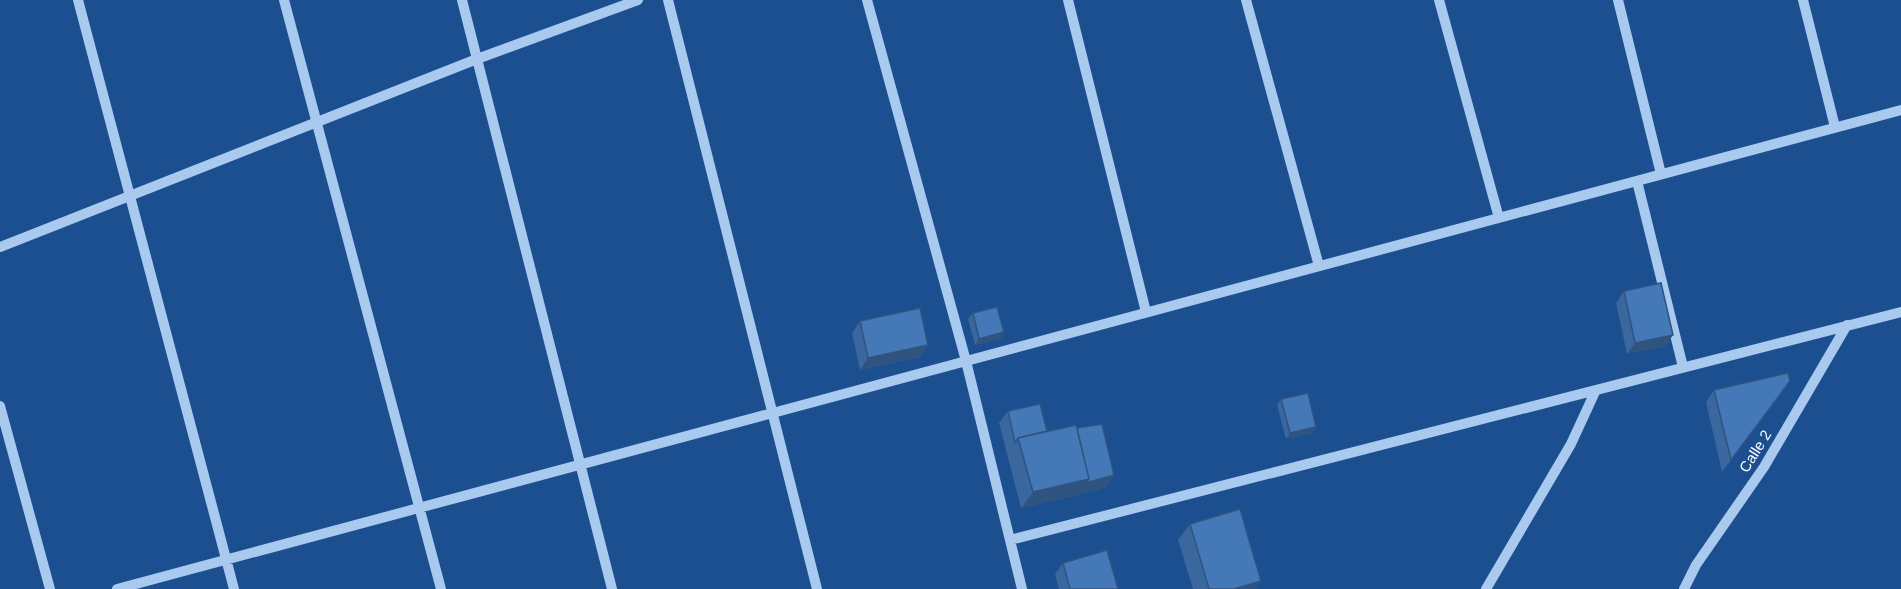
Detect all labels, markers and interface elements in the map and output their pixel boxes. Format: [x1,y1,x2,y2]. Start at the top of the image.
street label: Calle 2 [1735,427,1775,475]

